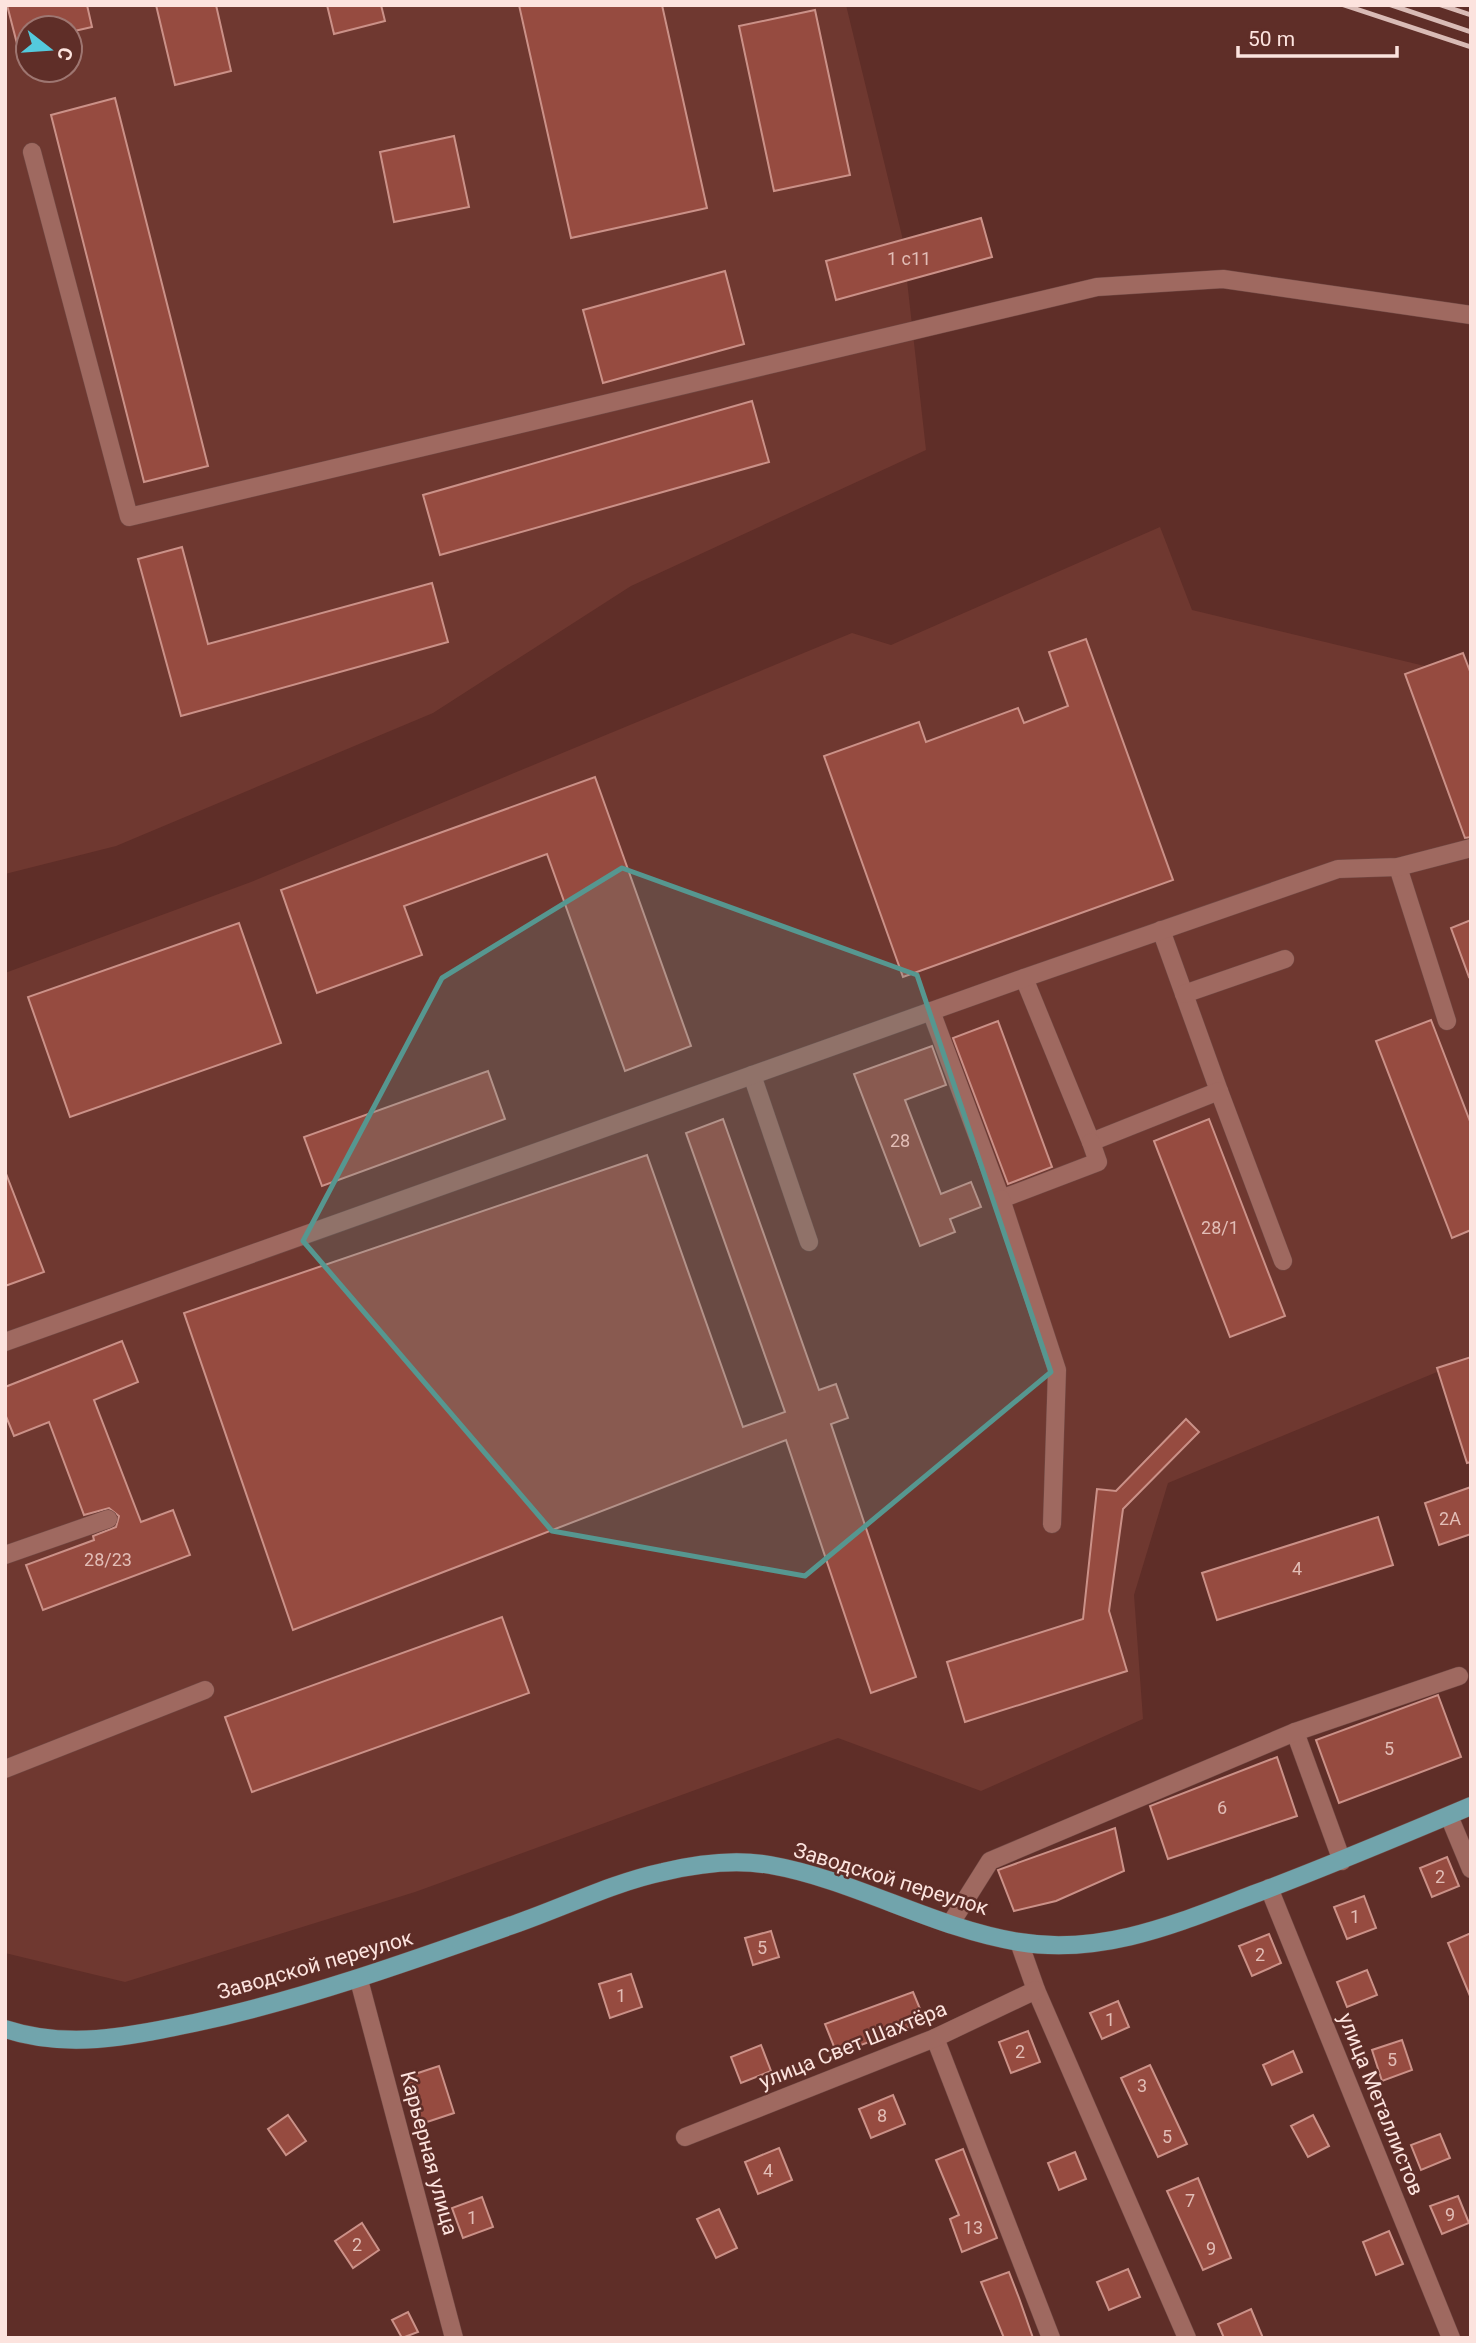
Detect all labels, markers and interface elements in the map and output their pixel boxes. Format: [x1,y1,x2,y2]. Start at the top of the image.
north arrow [14,14,84,84]
scale bar [1238,14,1397,58]
text: 50 m [1248,27,1295,51]
text: С [52,45,78,63]
house number: 1 с11 [887,248,931,269]
house number: 28 [890,1130,910,1151]
house number: 28/1 [1201,1217,1239,1238]
house number: 2А [1439,1508,1461,1529]
house number: 28/23 [84,1549,132,1570]
house number: 4 [1292,1558,1302,1579]
house number: 5 [1384,1738,1394,1759]
house number: 6 [1217,1797,1227,1818]
street label: Заводской переулок [791,1838,992,1920]
house number: 2 [1435,1866,1445,1887]
house number: 1 [1350,1906,1360,1927]
street label: Заводской переулок [214,1925,416,2004]
house number: 5 [757,1937,767,1958]
house number: 2 [1255,1944,1265,1965]
house number: 1 [616,1985,626,2006]
street label: улица Свет Шахтёра [756,1996,950,2094]
house number: 1 [1105,2009,1115,2030]
street label: улица Металлистов [1333,2009,1429,2199]
house number: 2 [1015,2041,1025,2062]
house number: 5 [1387,2049,1397,2070]
street label: Карьерная улица [396,2068,462,2238]
house number: 3 [1137,2075,1147,2096]
house number: 8 [877,2105,887,2126]
house number: 5 [1162,2126,1172,2147]
house number: 4 [763,2160,773,2181]
house number: 7 [1185,2190,1195,2211]
house number: 9 [1445,2204,1455,2225]
house number: 1 [467,2207,477,2228]
house number: 13 [963,2217,983,2238]
house number: 2 [352,2234,362,2255]
house number: 9 [1206,2238,1216,2259]

